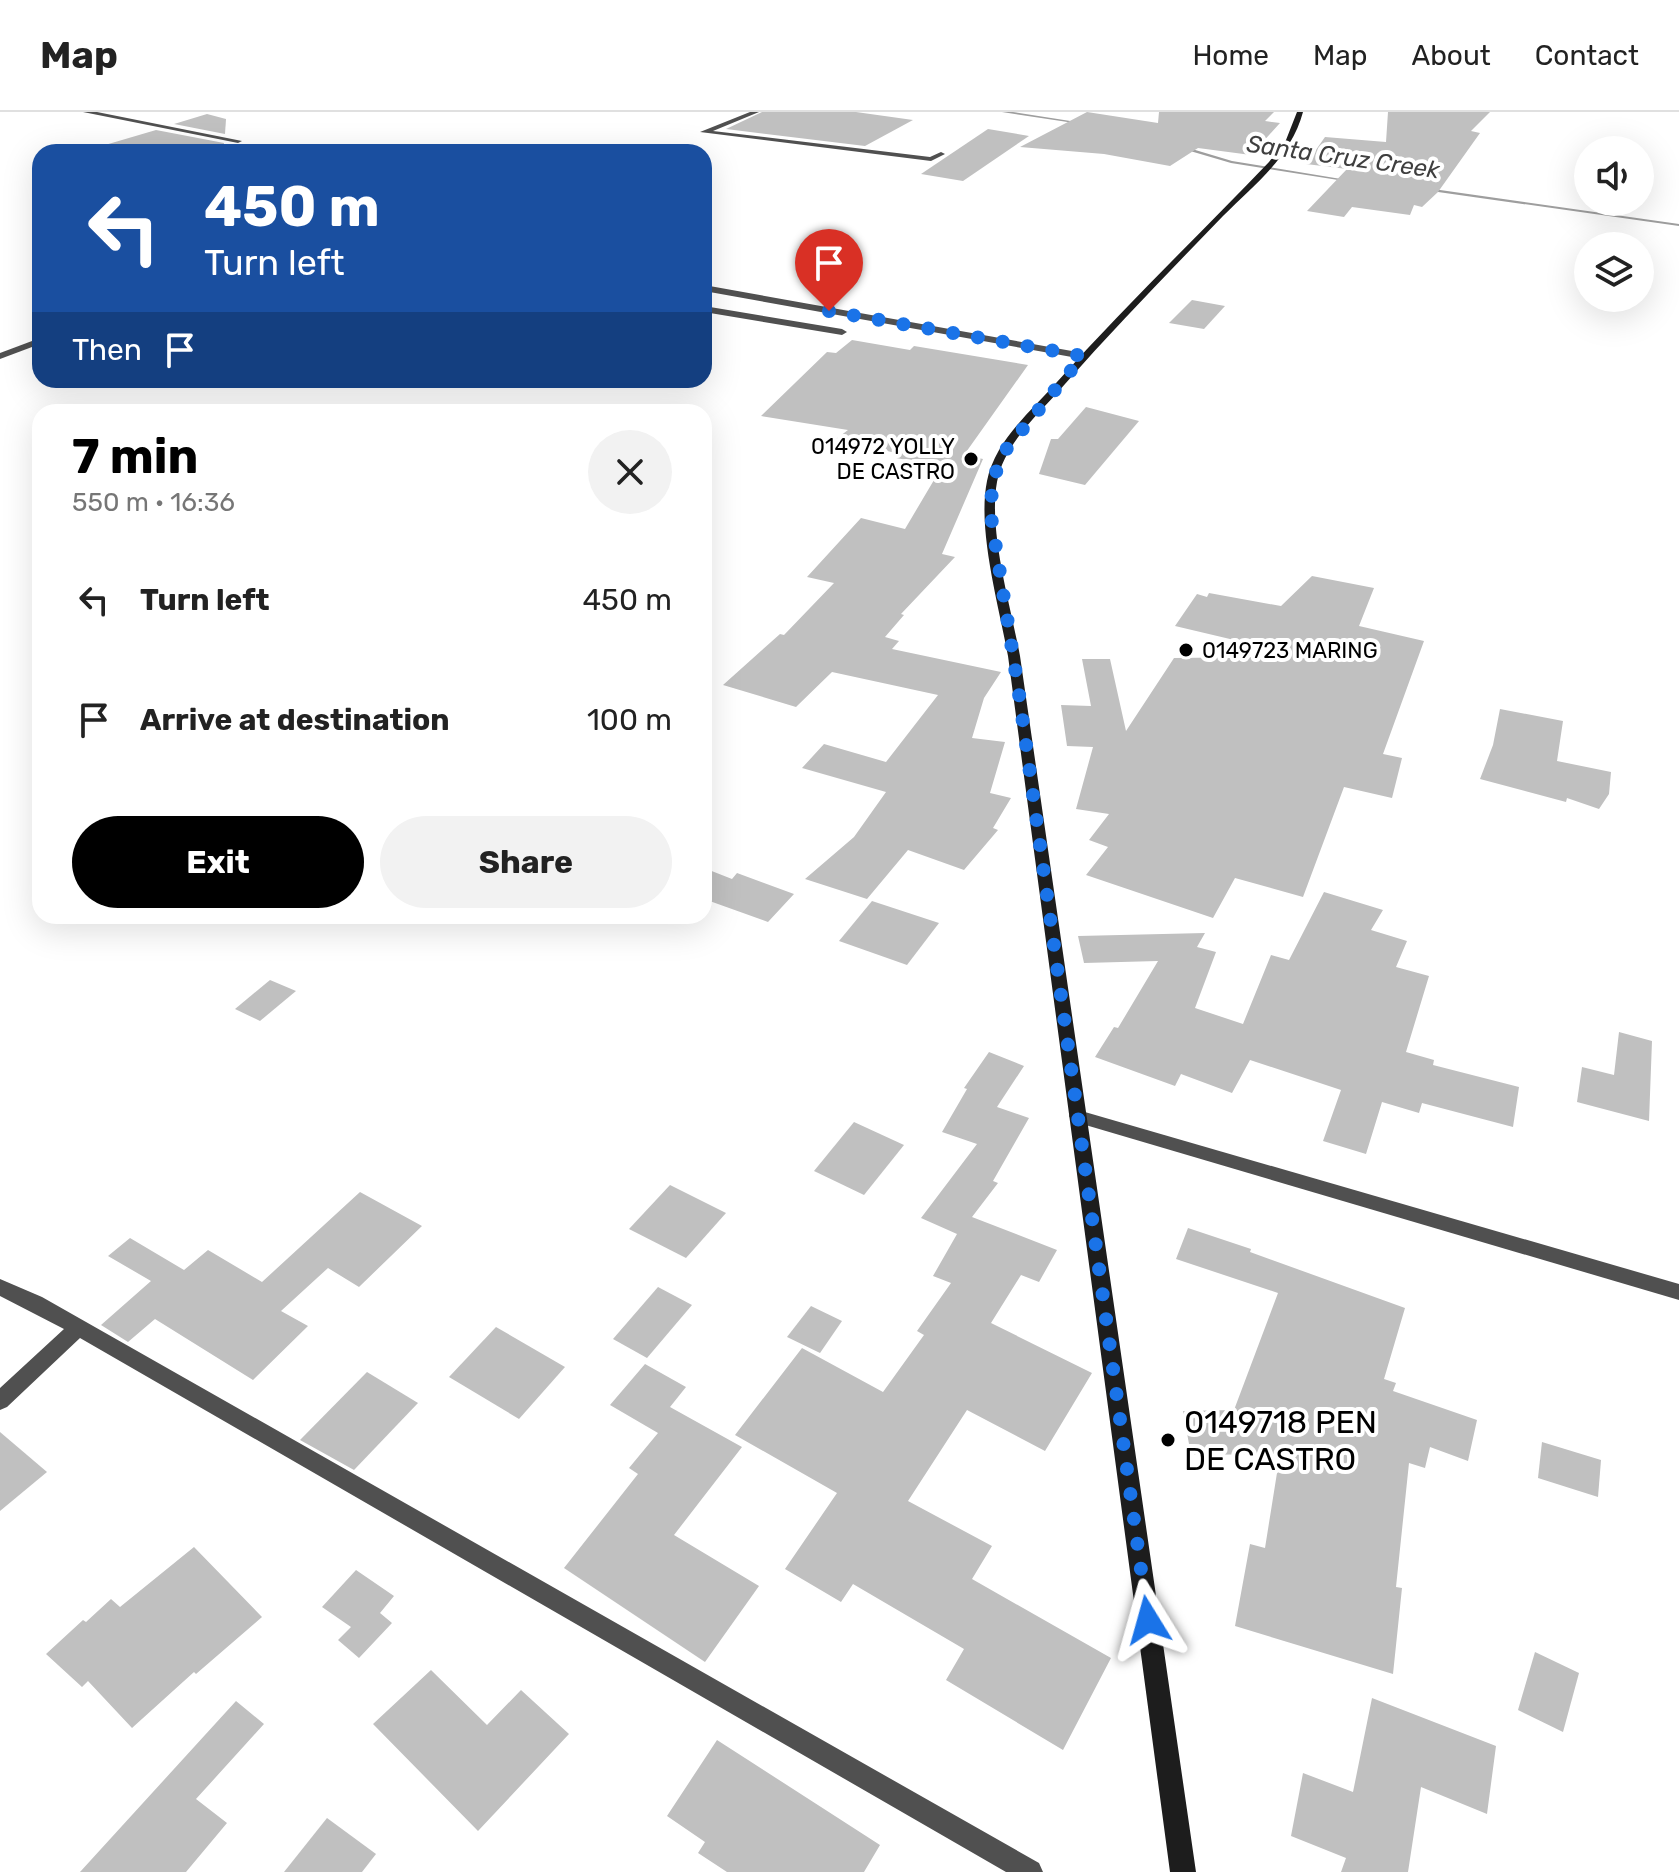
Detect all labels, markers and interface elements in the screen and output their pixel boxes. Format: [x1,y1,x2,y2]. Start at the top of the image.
text: Map [40,32,118,78]
text: Home [1192,39,1269,72]
text: Map [1313,39,1367,72]
text: About [1411,39,1491,72]
text: Contact [1535,39,1639,72]
water label: Santa Cruz Creek [1245,130,1442,184]
map controls [1574,136,1654,312]
button: sound [1574,136,1654,216]
text: 450 m [204,174,380,240]
icon: left [72,176,176,280]
pin [795,229,863,311]
button: layers [1574,232,1654,312]
text: Turn left [204,241,345,284]
icon: arrive [807,241,851,285]
icon: arrive [158,328,202,372]
text: Then [72,332,142,368]
text: 7 min [72,428,198,485]
button: close [588,430,672,514]
place label: 014972 YOLLY DE CASTRO [811,433,955,485]
marker: 014972 YOLLY DE CASTRO [962,450,980,468]
text: 550 m · 16:36 [72,487,235,518]
icon: left [72,578,116,622]
text: Turn left [140,582,270,618]
text: 450 m [582,582,672,618]
place label: 0149723 MARING [1202,637,1378,664]
marker: 0149723 MARING [1177,641,1195,659]
icon: arrive [72,698,116,742]
text: Arrive at destination [140,702,450,738]
text: 100 m [587,702,672,738]
button: Exit [72,816,364,908]
button: Share [380,816,672,908]
place label: 0149718 PEN DE CASTRO [1184,1403,1377,1478]
marker: 0149718 PEN DE CASTRO [1159,1431,1177,1449]
position arrow [1106,1578,1190,1662]

